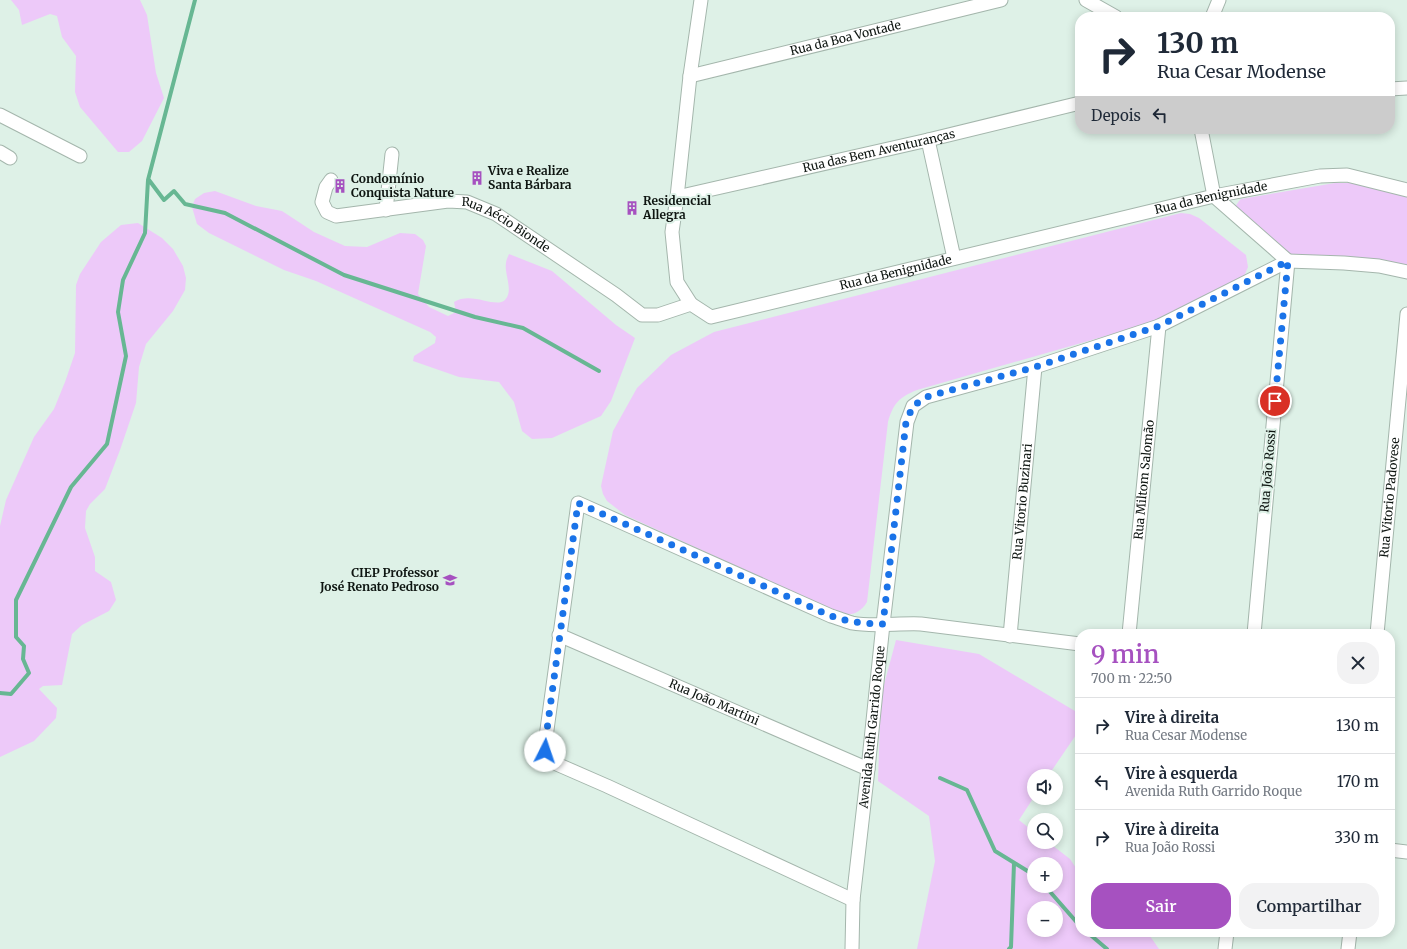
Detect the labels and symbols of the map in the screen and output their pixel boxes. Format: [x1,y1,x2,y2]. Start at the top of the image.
street label: Rua da Boa Vontade [788,17,902,58]
street label: Rua das Bem Aventuranças [801,126,956,175]
place label: Viva e Realize Santa Bárbara [487,163,572,192]
building icon: Viva e Realize Santa Bárbara [469,170,485,186]
place label: Condomínio Conquista Nature [351,171,454,200]
building icon: Condomínio Conquista Nature [332,178,348,194]
street label: Rua da Benignidade [1153,178,1268,217]
place label: Residencial Allegra [642,193,711,222]
street label: Rua Aécio Bionde [461,194,553,255]
building icon: Residencial Allegra [624,200,640,216]
street label: Rua da Benignidade [838,251,953,293]
pin [1258,384,1292,418]
street label: Rua Miltom Salomão [1130,419,1157,540]
street label: Rua João Rossi [1256,429,1279,513]
street label: Rua Vitorio Padovese [1376,437,1402,558]
street label: Rua Vitorio Buzinari [1009,443,1035,560]
place label: CIEP Professor José Renato Pedroso [319,565,439,594]
school or university icon: CIEP Professor José Renato Pedroso [442,572,458,588]
street label: Avenida Ruth Garrido Roque [855,645,888,810]
street label: Rua João Martini [667,676,762,728]
position arrow [524,730,566,772]

